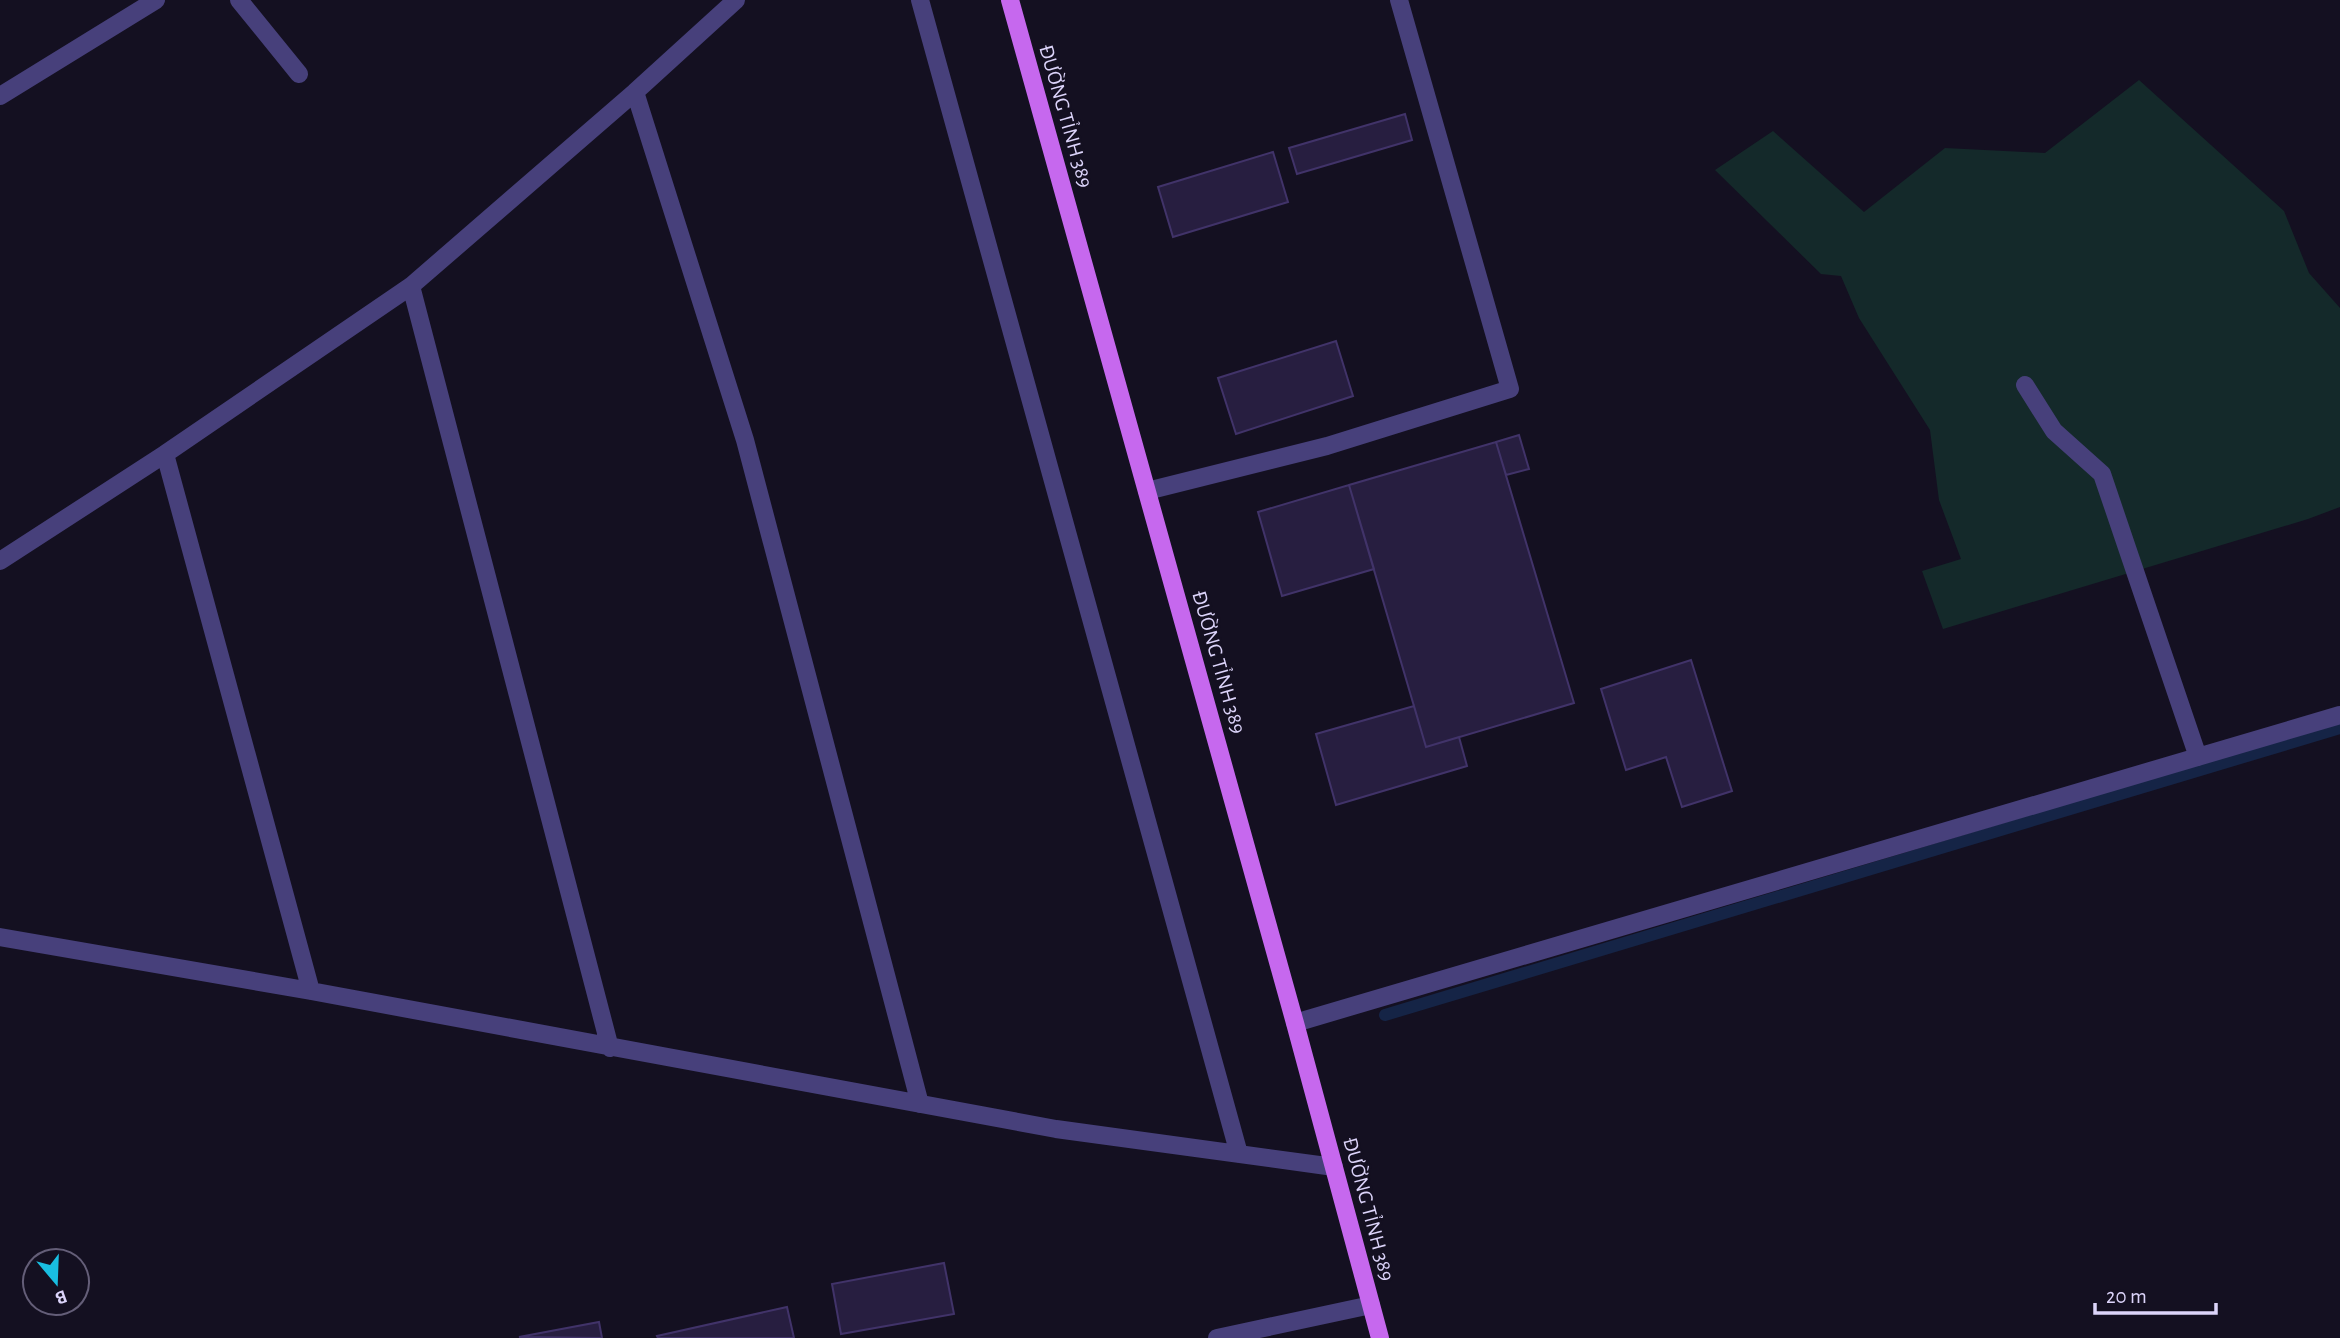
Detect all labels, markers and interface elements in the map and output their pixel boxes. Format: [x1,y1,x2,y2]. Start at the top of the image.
street label: ĐƯỜNG TỈNH 389 [1035,42,1098,190]
street label: ĐƯỜNG TỈNH 389 [1188,588,1251,736]
street label: ĐƯỜNG TỈNH 389 [1339,1135,1400,1283]
north arrow [21,1247,91,1317]
scale bar [2095,1272,2216,1316]
text: B [53,1286,69,1307]
text: 20 m [2106,1286,2147,1307]

